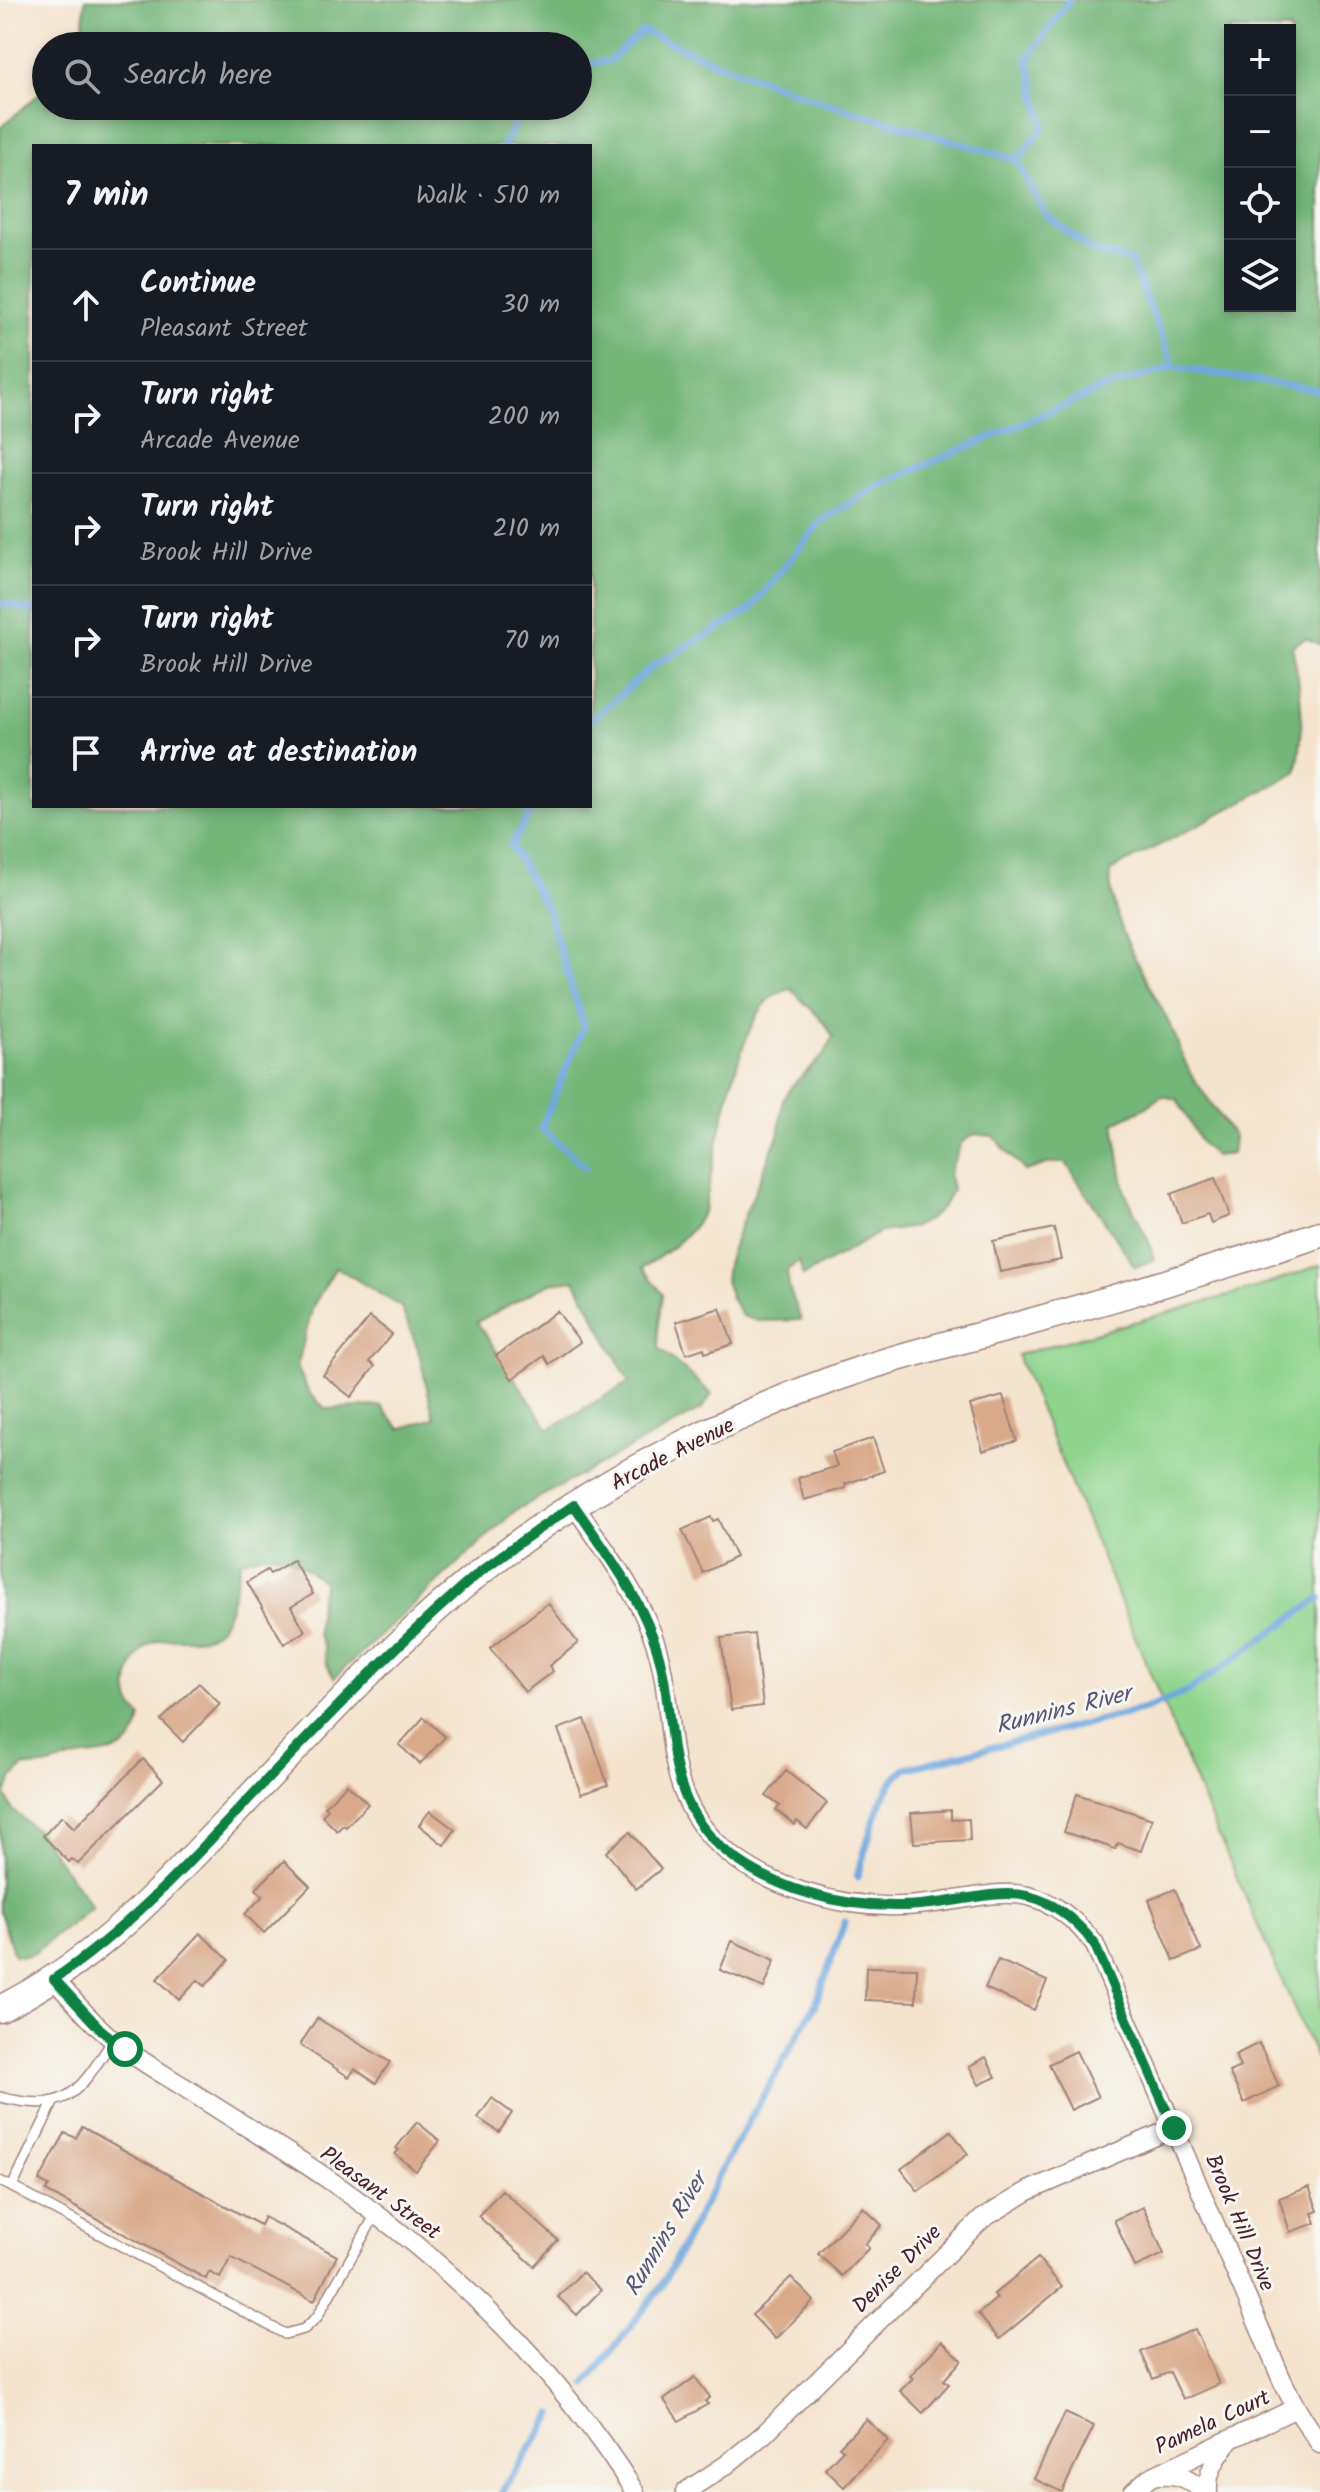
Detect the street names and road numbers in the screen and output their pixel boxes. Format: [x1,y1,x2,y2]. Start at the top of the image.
street label: Arcade Avenue [605,1409,741,1502]
street label: Pleasant Street [312,2138,448,2250]
street label: Brook Hill Drive [1194,2149,1283,2297]
street label: Denise Drive [845,2217,951,2323]
street label: Pamela Court [1150,2381,1277,2465]

